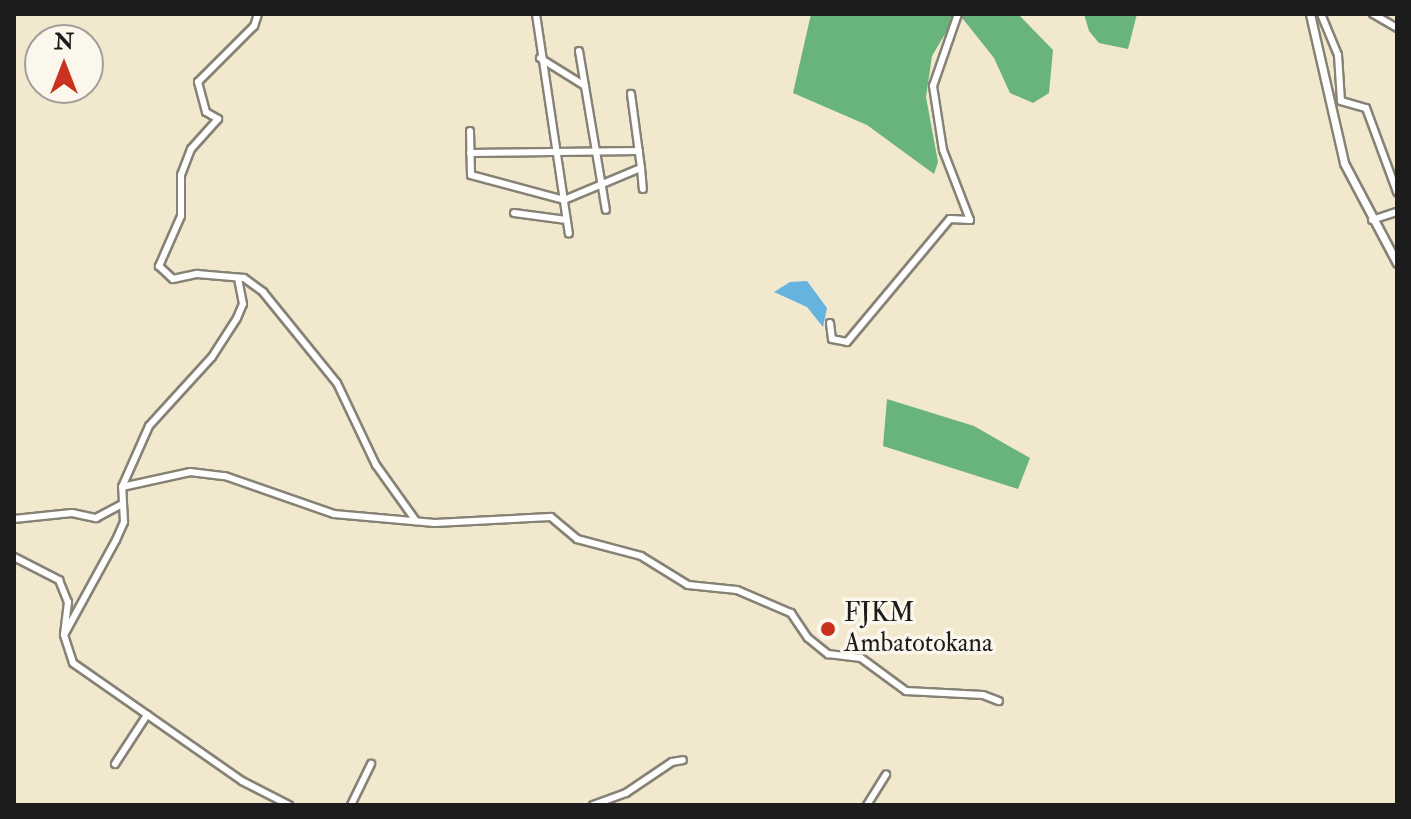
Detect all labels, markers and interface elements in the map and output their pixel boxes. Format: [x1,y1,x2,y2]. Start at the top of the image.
north arrow [24,24,104,104]
text: N [54,28,74,56]
place label: FJKM Ambatotokana [844,598,993,660]
marker: FJKM Ambatotokana [819,620,837,638]

